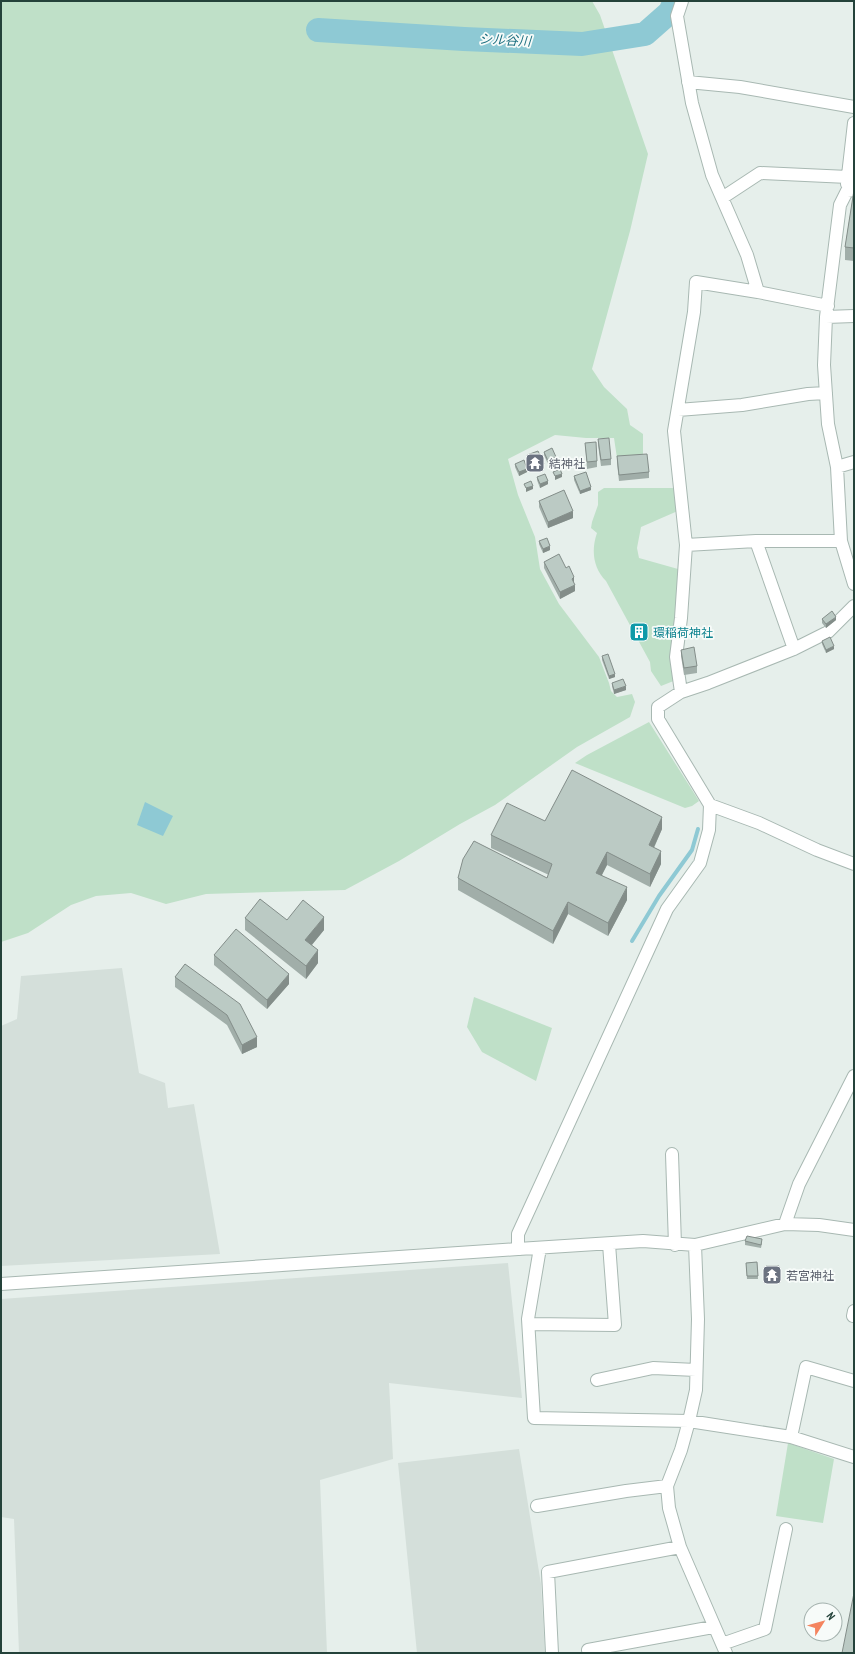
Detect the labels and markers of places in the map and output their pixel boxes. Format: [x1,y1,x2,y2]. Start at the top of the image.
temple icon: 結神社 [524,452,546,474]
place label: 結神社 [549,456,585,471]
building icon: 環稲荷神社 [628,621,650,643]
place label: 環稲荷神社 [653,625,713,640]
temple icon: 若宮神社 [761,1264,783,1286]
place label: 若宮神社 [786,1268,834,1283]

